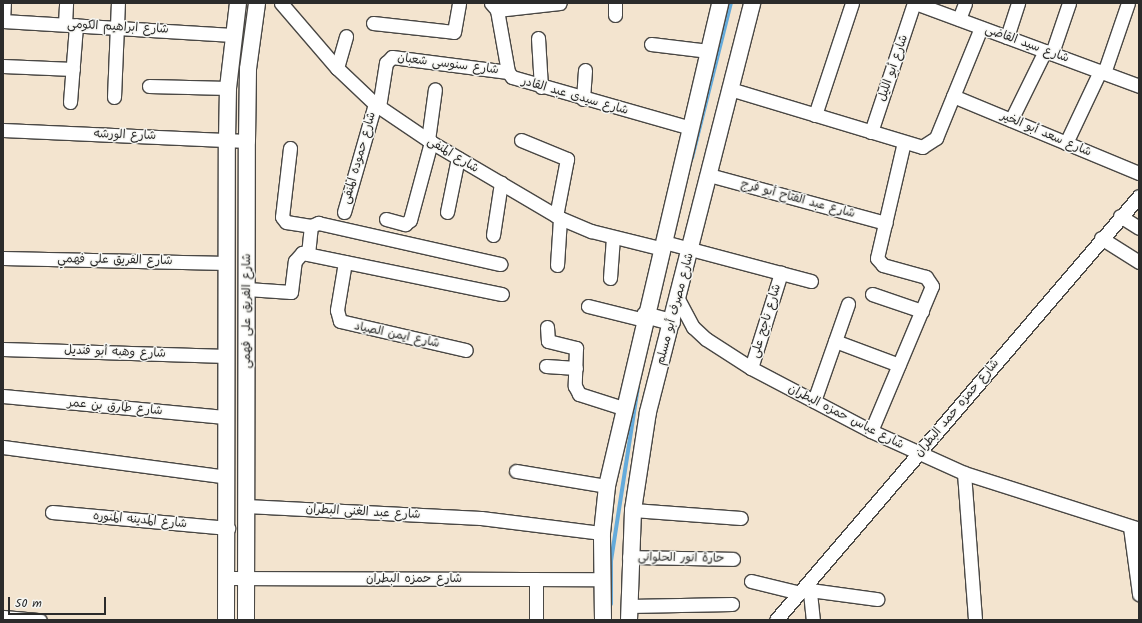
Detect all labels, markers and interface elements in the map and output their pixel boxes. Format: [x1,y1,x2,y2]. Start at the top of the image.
street label: شارع ابراهيم الكومى [67,17,169,37]
street label: شارع سيد القاضى [983,22,1071,66]
street label: شارع أبو الليل [875,33,911,103]
street label: شارع سنوسى شعبان [397,51,499,77]
street label: شارع سيدى عبد القادر [520,74,630,118]
street label: شارع سعد أبو الخير [999,108,1093,160]
street label: شارع حموده المنفى [339,110,379,206]
street label: شارع الورشه [94,127,156,143]
street label: شارع المنفى [425,134,481,176]
street label: شارع عبد الفتاح أبو فرج [739,177,857,221]
street label: شارع مصرف أبو مسلم [653,251,697,367]
street label: شارع الفريق على فهمي [57,252,173,268]
street label: شارع الفريق على فهمى [240,254,254,368]
street label: شارع ناجح على [748,282,784,360]
street label: شارع ايمن الصياد [353,319,441,351]
street label: شارع وهبه أبو قنديل [64,343,166,361]
street label: شارع حمزه حمد البطران [912,356,1002,460]
street label: شارع عباس حمزه البطران [786,382,906,452]
street label: شارع طارق بن عمر [67,396,163,418]
street label: شارع عبد الغنى البطران [305,502,421,522]
street label: شارع المدينه المنوره [92,509,188,531]
street label: حارة انور الحلوانى [638,550,724,566]
street label: شارع حمزه البطران [366,572,462,586]
scale bar [10,589,108,615]
text: 50 m [15,594,42,613]

